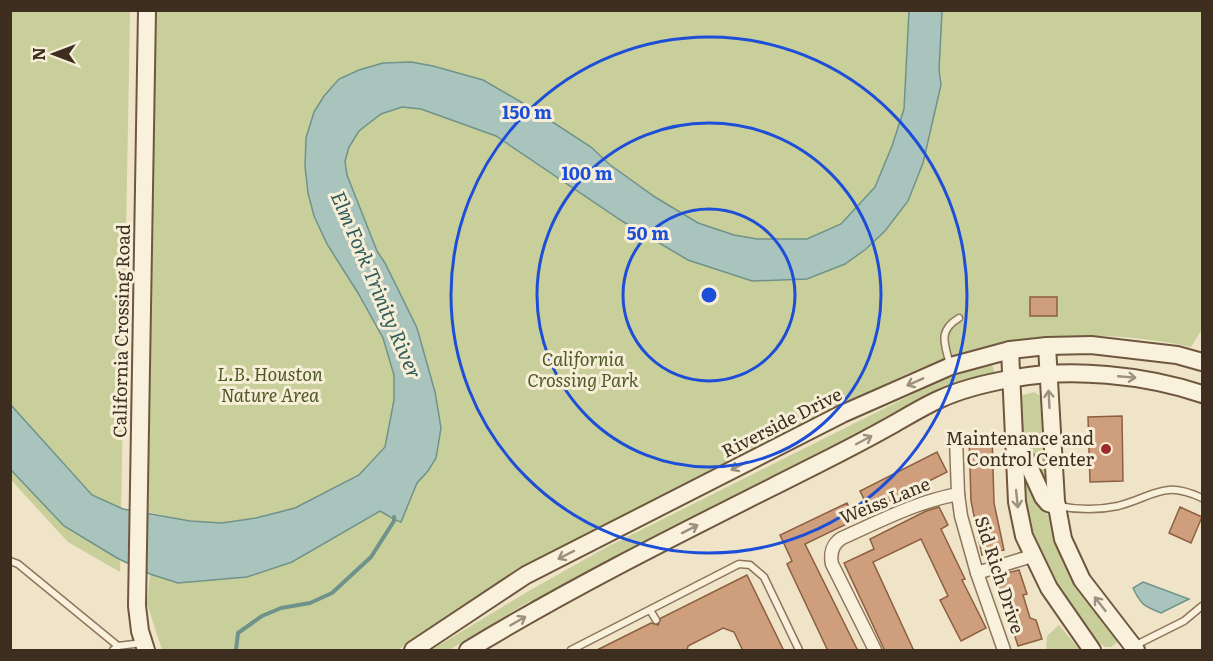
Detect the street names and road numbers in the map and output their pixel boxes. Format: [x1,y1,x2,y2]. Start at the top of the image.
street label: California Crossing Road [105,224,136,438]
street label: Riverside Drive [717,380,846,464]
street label: Weiss Lane [835,469,934,530]
street label: Sid Rich Drive [969,512,1032,637]

